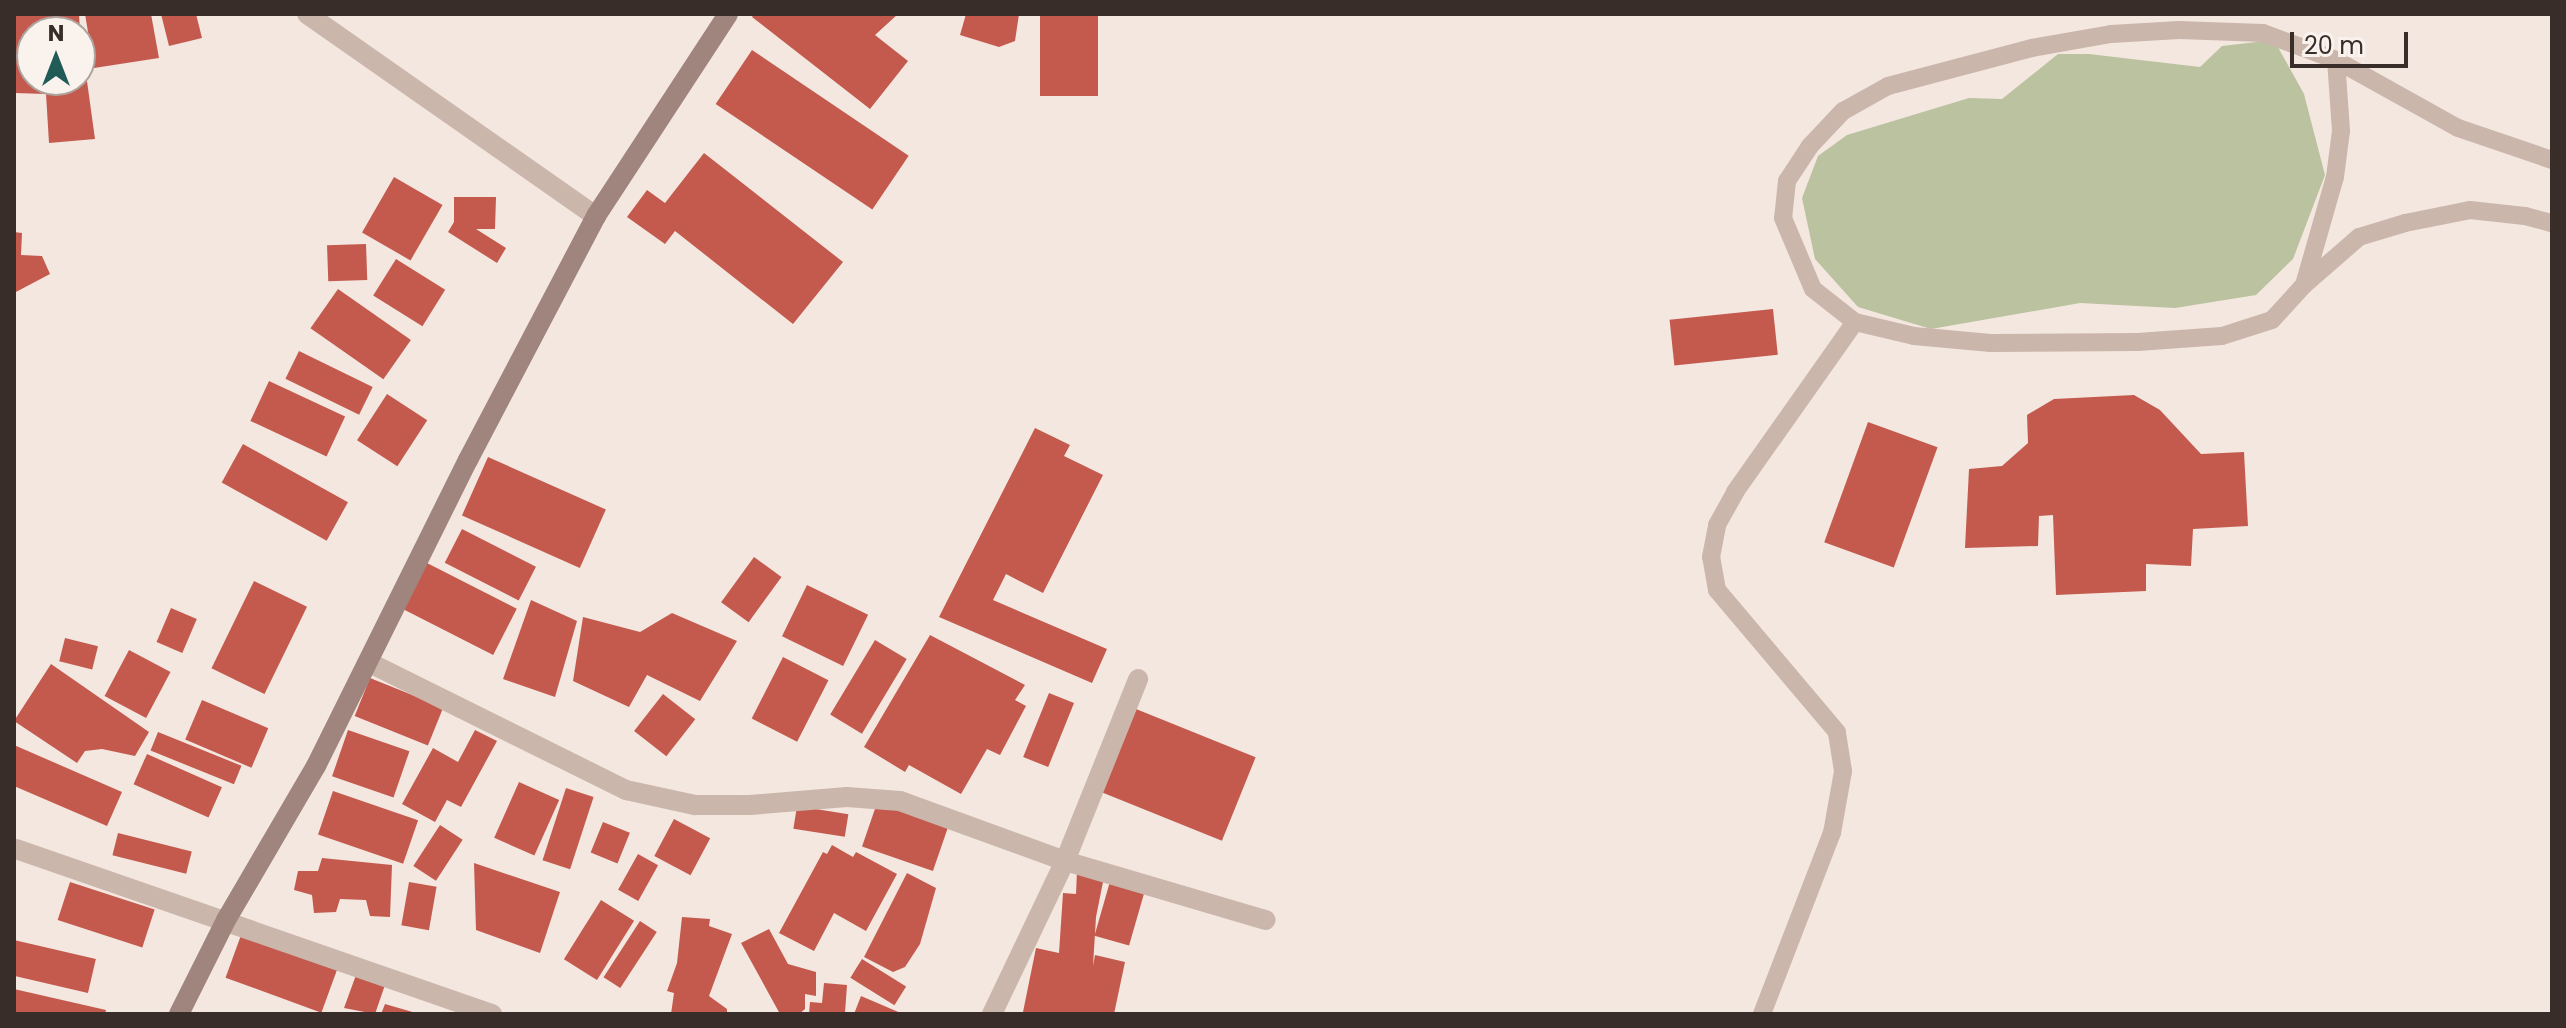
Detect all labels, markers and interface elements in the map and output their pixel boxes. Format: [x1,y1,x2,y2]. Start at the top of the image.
north arrow [16,16,96,96]
scale bar [2294,16,2412,66]
text: N [48,18,64,49]
text: 20 m [2304,29,2364,62]

